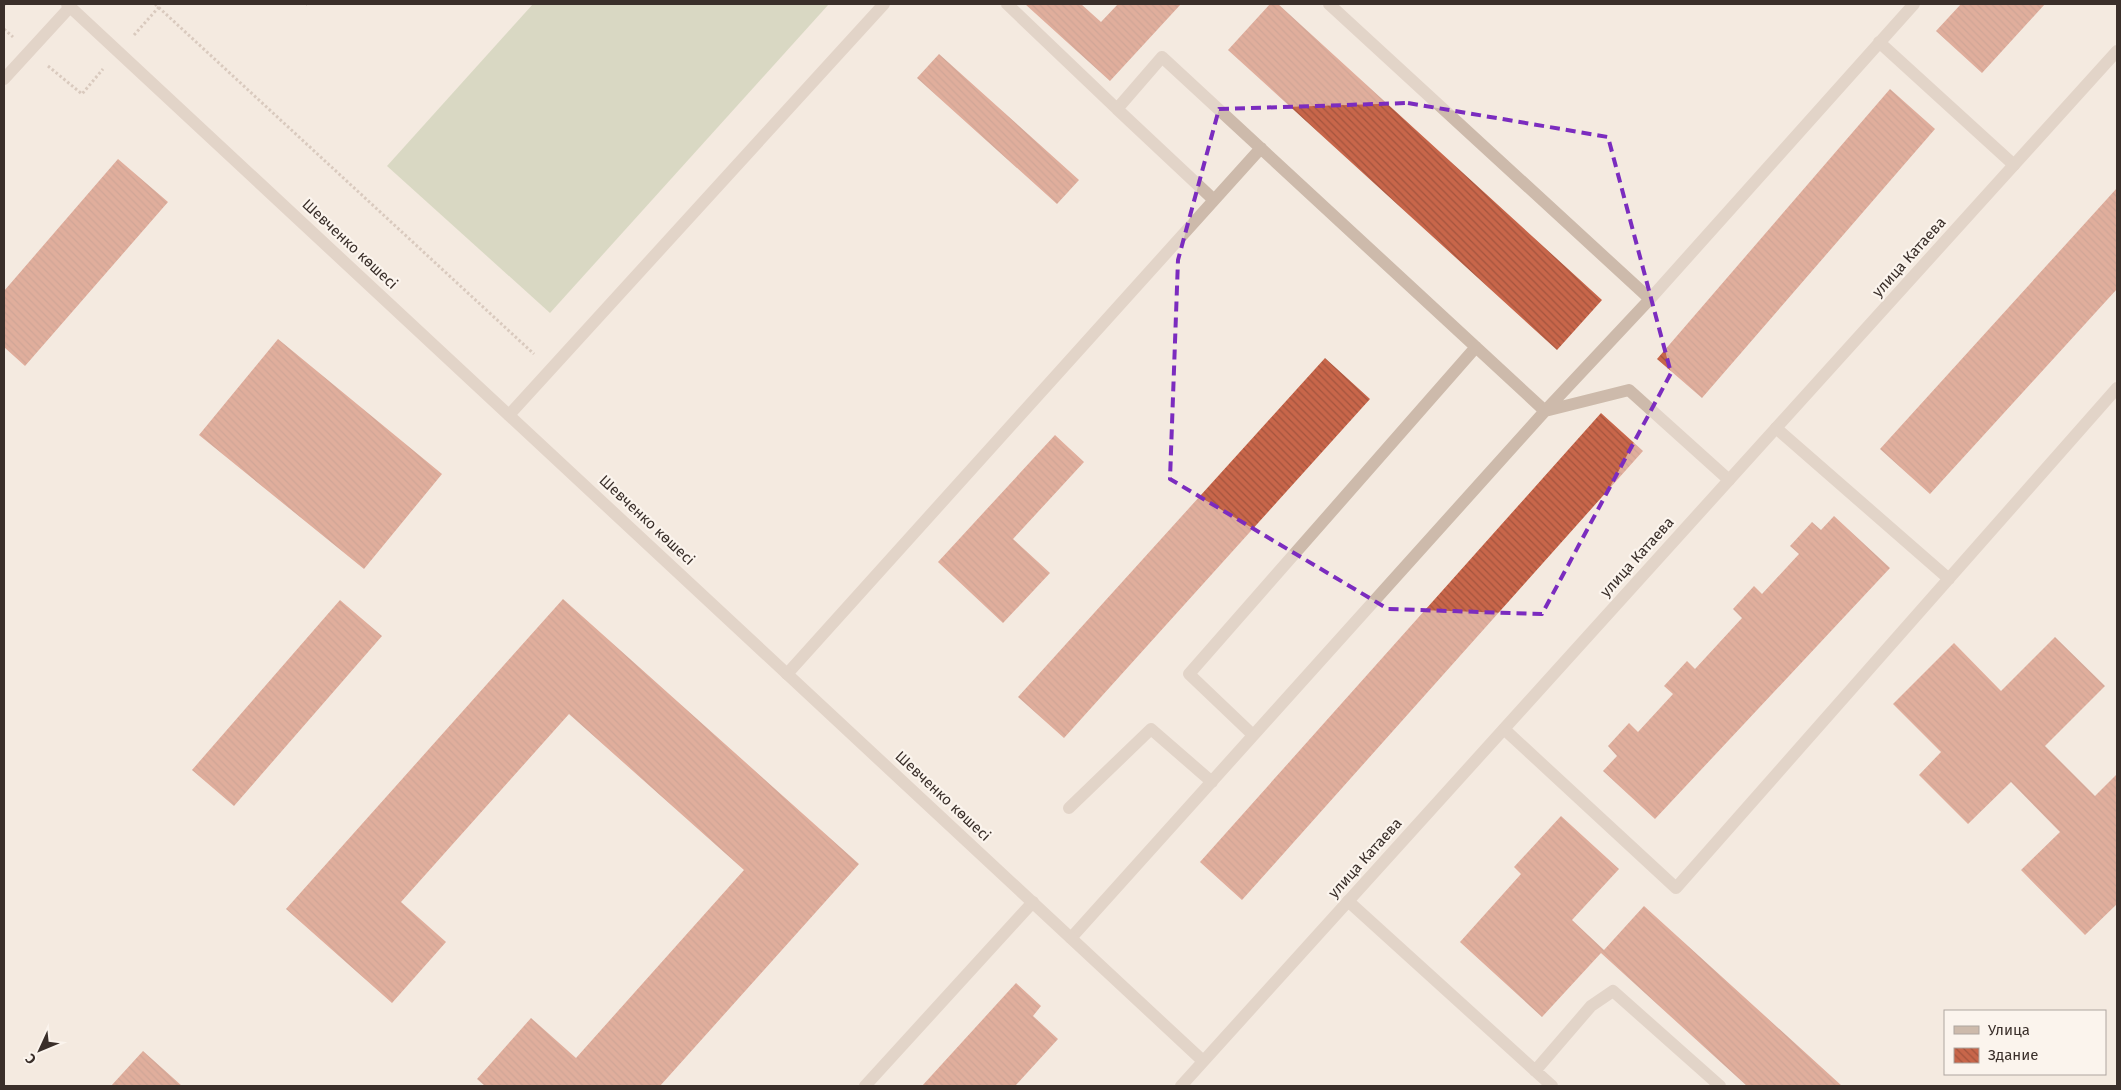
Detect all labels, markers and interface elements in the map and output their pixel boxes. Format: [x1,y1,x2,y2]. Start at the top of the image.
street label: Шевченко көшесі [299,195,401,293]
street label: улица Катаева [1868,213,1950,301]
street label: Шевченко көшесі [596,471,698,569]
street label: улица Катаева [1596,513,1678,601]
street label: Шевченко көшесі [892,747,994,845]
street label: улица Катаева [1324,814,1406,902]
legend [1944,1010,2106,1075]
text: Улица [1988,1021,2030,1039]
north arrow [15,1025,65,1075]
text: Здание [1988,1046,2038,1064]
text: С [22,1050,40,1067]

